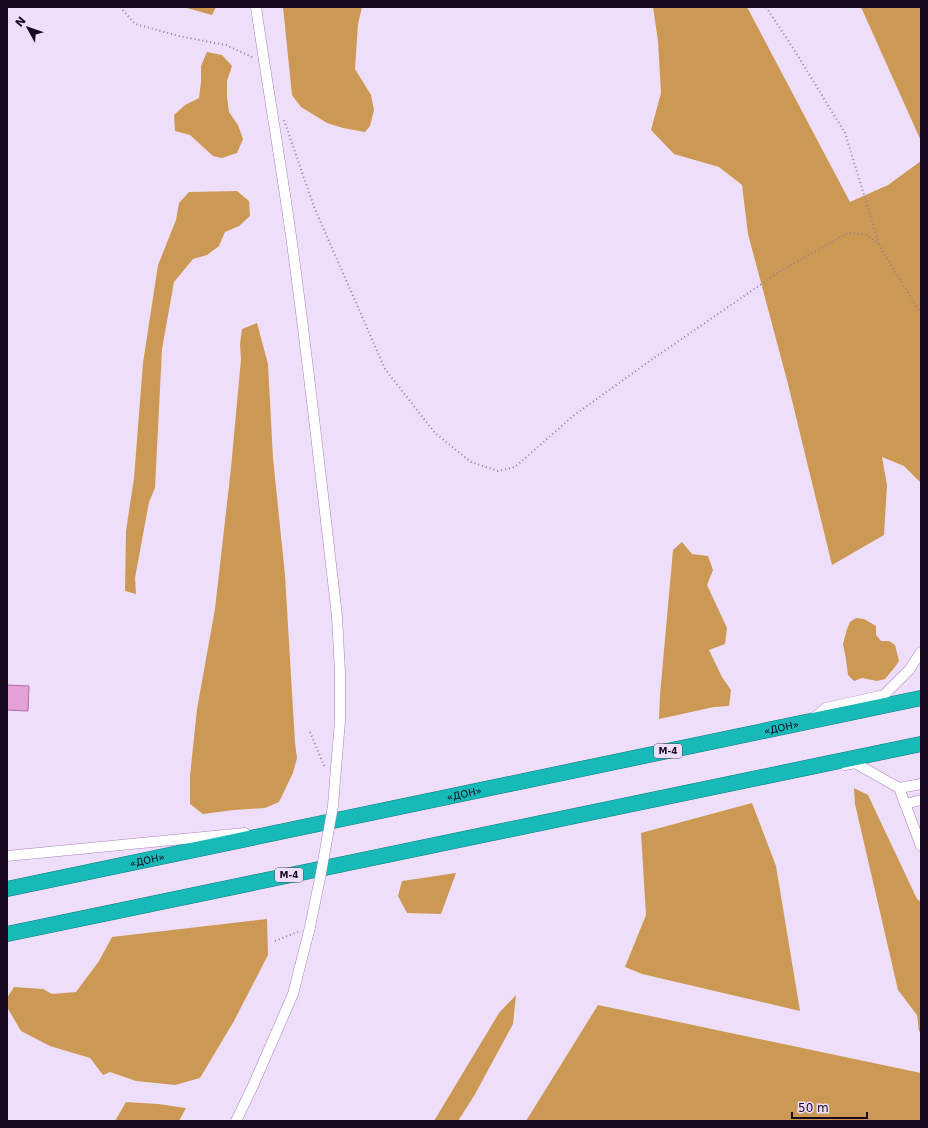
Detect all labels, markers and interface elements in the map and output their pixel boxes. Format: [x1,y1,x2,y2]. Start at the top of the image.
north arrow [8,8,48,48]
text: N [13,14,29,30]
street label: «ДОН» [763,718,800,736]
road number: М-4 [654,744,682,758]
street label: «ДОН» [446,784,483,802]
street label: «ДОН» [128,851,165,869]
road number: М-4 [275,868,303,882]
scale bar [792,1094,867,1120]
text: 50 m [798,1101,829,1115]

